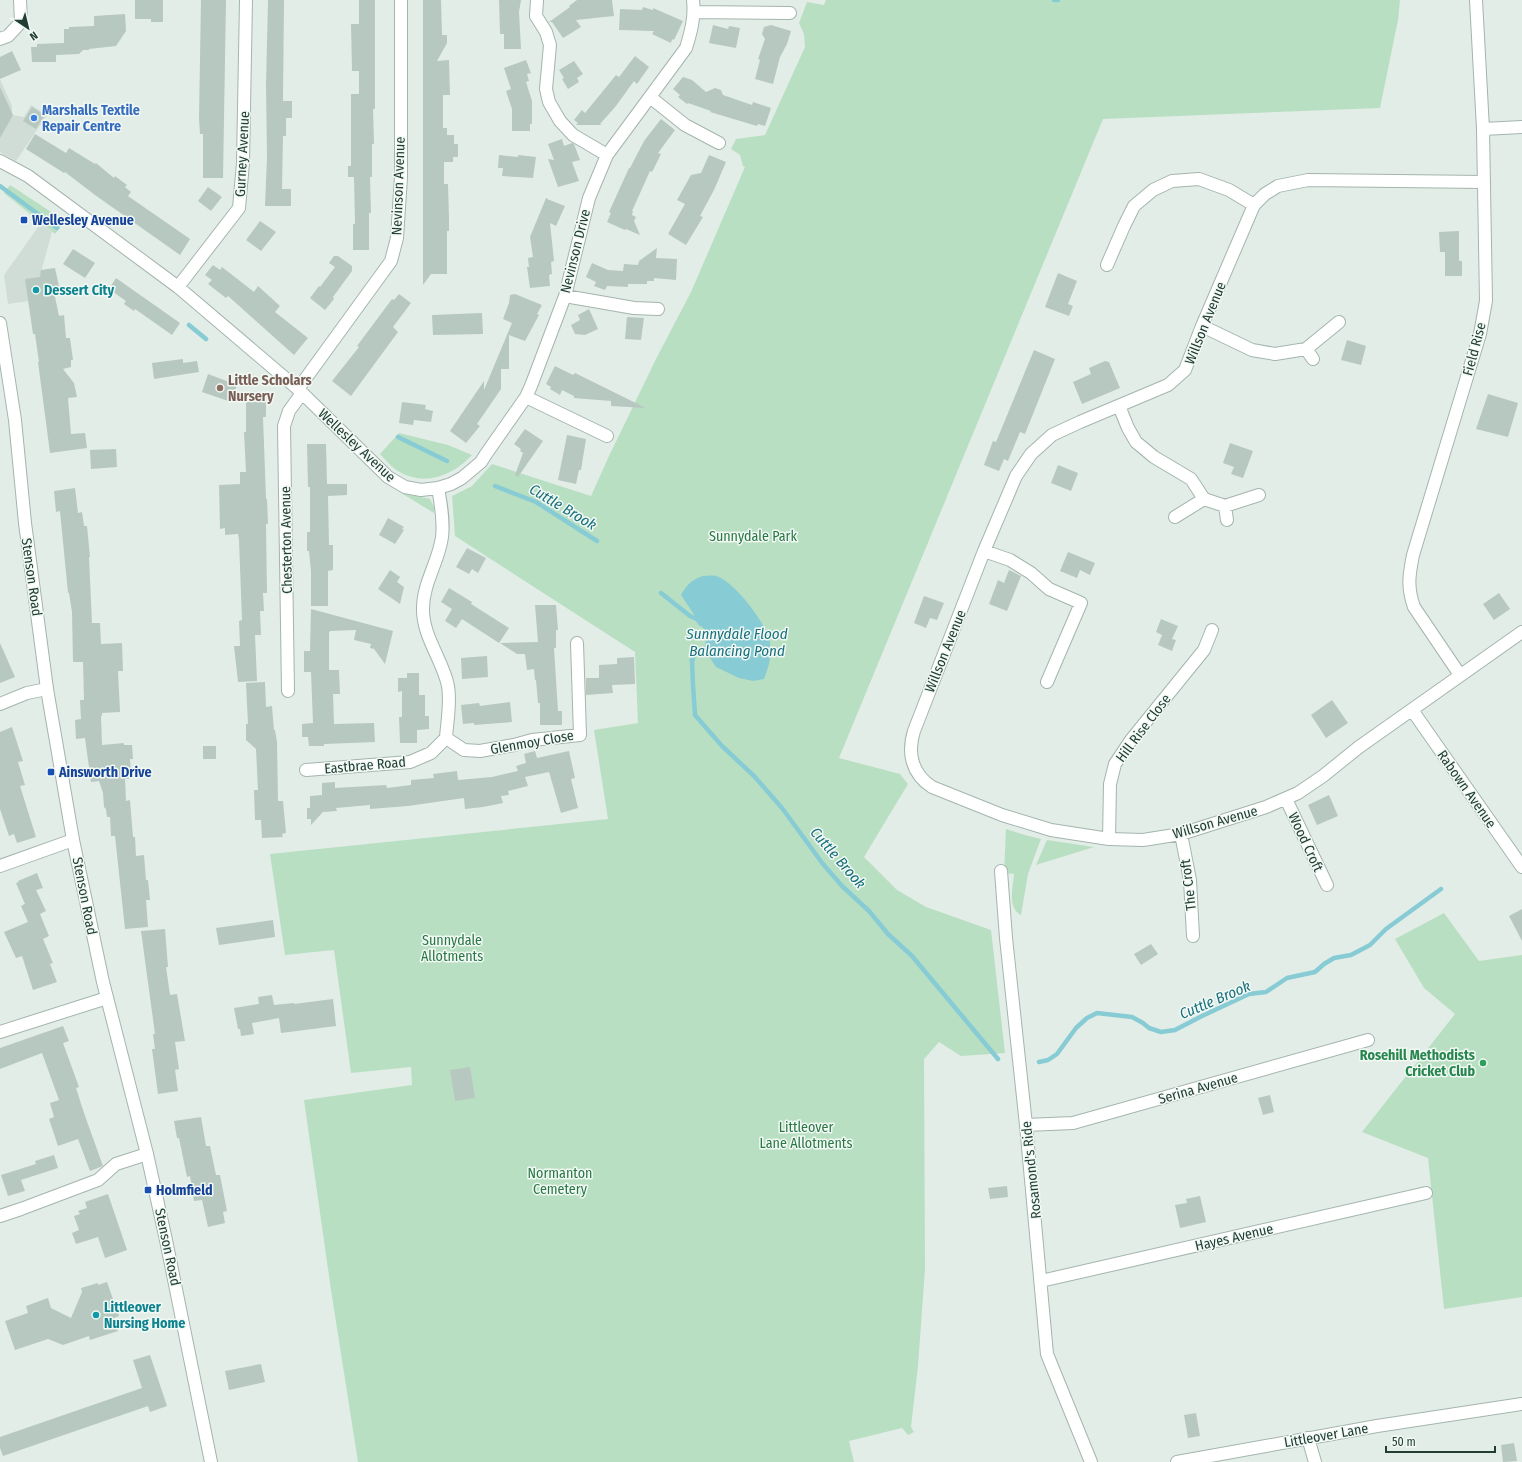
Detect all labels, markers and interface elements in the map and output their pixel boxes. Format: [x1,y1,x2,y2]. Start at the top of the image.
north arrow [8,8,48,48]
text: N [27,29,40,43]
place label: Marshalls Textile Repair Centre [42,102,140,135]
street label: Gurney Avenue [232,111,253,197]
marker: Marshalls Textile Repair Centre [29,113,39,123]
street label: Nevinson Avenue [388,136,409,236]
street label: Nevinson Drive [557,207,594,295]
place label: Wellesley Avenue [32,212,134,229]
marker: Wellesley Avenue [19,215,29,225]
street label: Willson Avenue [1181,279,1230,367]
place label: Dessert City [44,282,115,299]
marker: Dessert City [31,285,41,295]
street label: Field Rise [1459,320,1490,378]
place label: Little Scholars Nursery [228,372,312,405]
marker: Little Scholars Nursery [215,383,225,393]
street label: Wellesley Avenue [314,405,399,486]
water label: Cuttle Brook [526,480,600,534]
street label: Chesterton Avenue [277,486,296,594]
park label: Sunnydale Park [709,528,797,545]
street label: Stenson Road [18,537,45,617]
street label: Willson Avenue [921,607,970,695]
water label: Sunnydale Flood Balancing Pond [685,625,788,660]
street label: Hill Rise Close [1112,691,1175,766]
street label: Glenmoy Close [489,727,575,758]
street label: Rabown Avenue [1434,747,1500,832]
street label: Eastbrae Road [324,753,406,778]
place label: Ainsworth Drive [58,764,152,781]
marker: Ainsworth Drive [46,767,56,777]
street label: Willson Avenue [1171,802,1260,843]
street label: Wood Croft [1284,810,1327,875]
water label: Cuttle Brook [807,824,870,893]
street label: Stenson Road [69,856,100,936]
street label: The Croft [1177,858,1200,912]
park label: Sunnydale Allotments [421,932,483,965]
water label: Cuttle Brook [1177,977,1254,1023]
place label: Rosehill Methodists Cricket Club [1360,1047,1475,1080]
marker: Rosehill Methodists Cricket Club [1478,1058,1488,1068]
street label: Serina Avenue [1156,1069,1240,1108]
park label: Littleover Lane Allotments [760,1119,852,1152]
street label: Rosamond's Ride [1018,1120,1045,1220]
park label: Normanton Cemetery [528,1165,592,1198]
place label: Holmfield [156,1182,213,1199]
marker: Holmfield [143,1185,153,1195]
street label: Stenson Road [151,1207,184,1287]
street label: Hayes Avenue [1193,1220,1275,1255]
place label: Littleover Nursing Home [104,1299,185,1332]
marker: Littleover Nursing Home [91,1310,101,1320]
street label: Littleover Lane [1283,1420,1370,1451]
scale bar [1386,1428,1495,1454]
text: 50 m [1392,1435,1416,1449]

